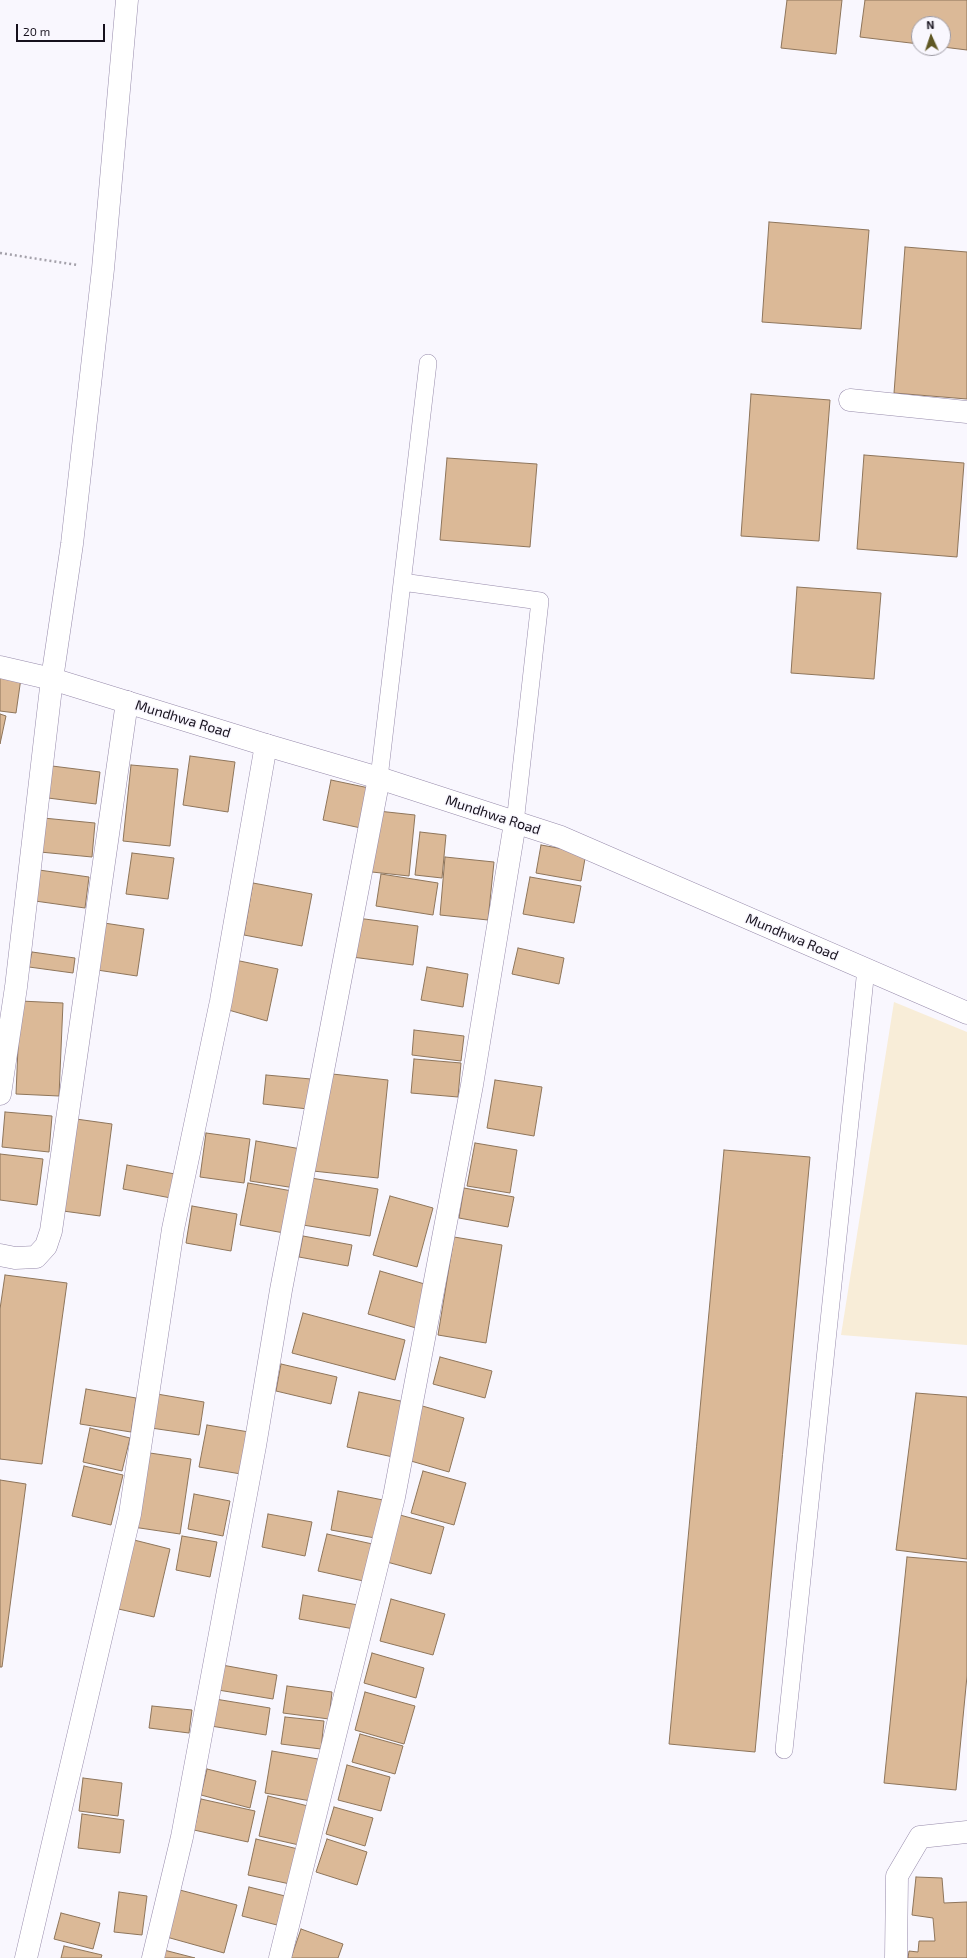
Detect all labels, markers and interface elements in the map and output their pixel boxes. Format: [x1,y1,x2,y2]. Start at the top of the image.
scale bar [18,16,107,42]
north arrow [911,16,951,56]
text: N [926,18,935,31]
text: 20 m [23,24,50,38]
street label: Mundhwa Road [133,696,233,742]
street label: Mundhwa Road [443,792,543,838]
street label: Mundhwa Road [743,910,841,964]

